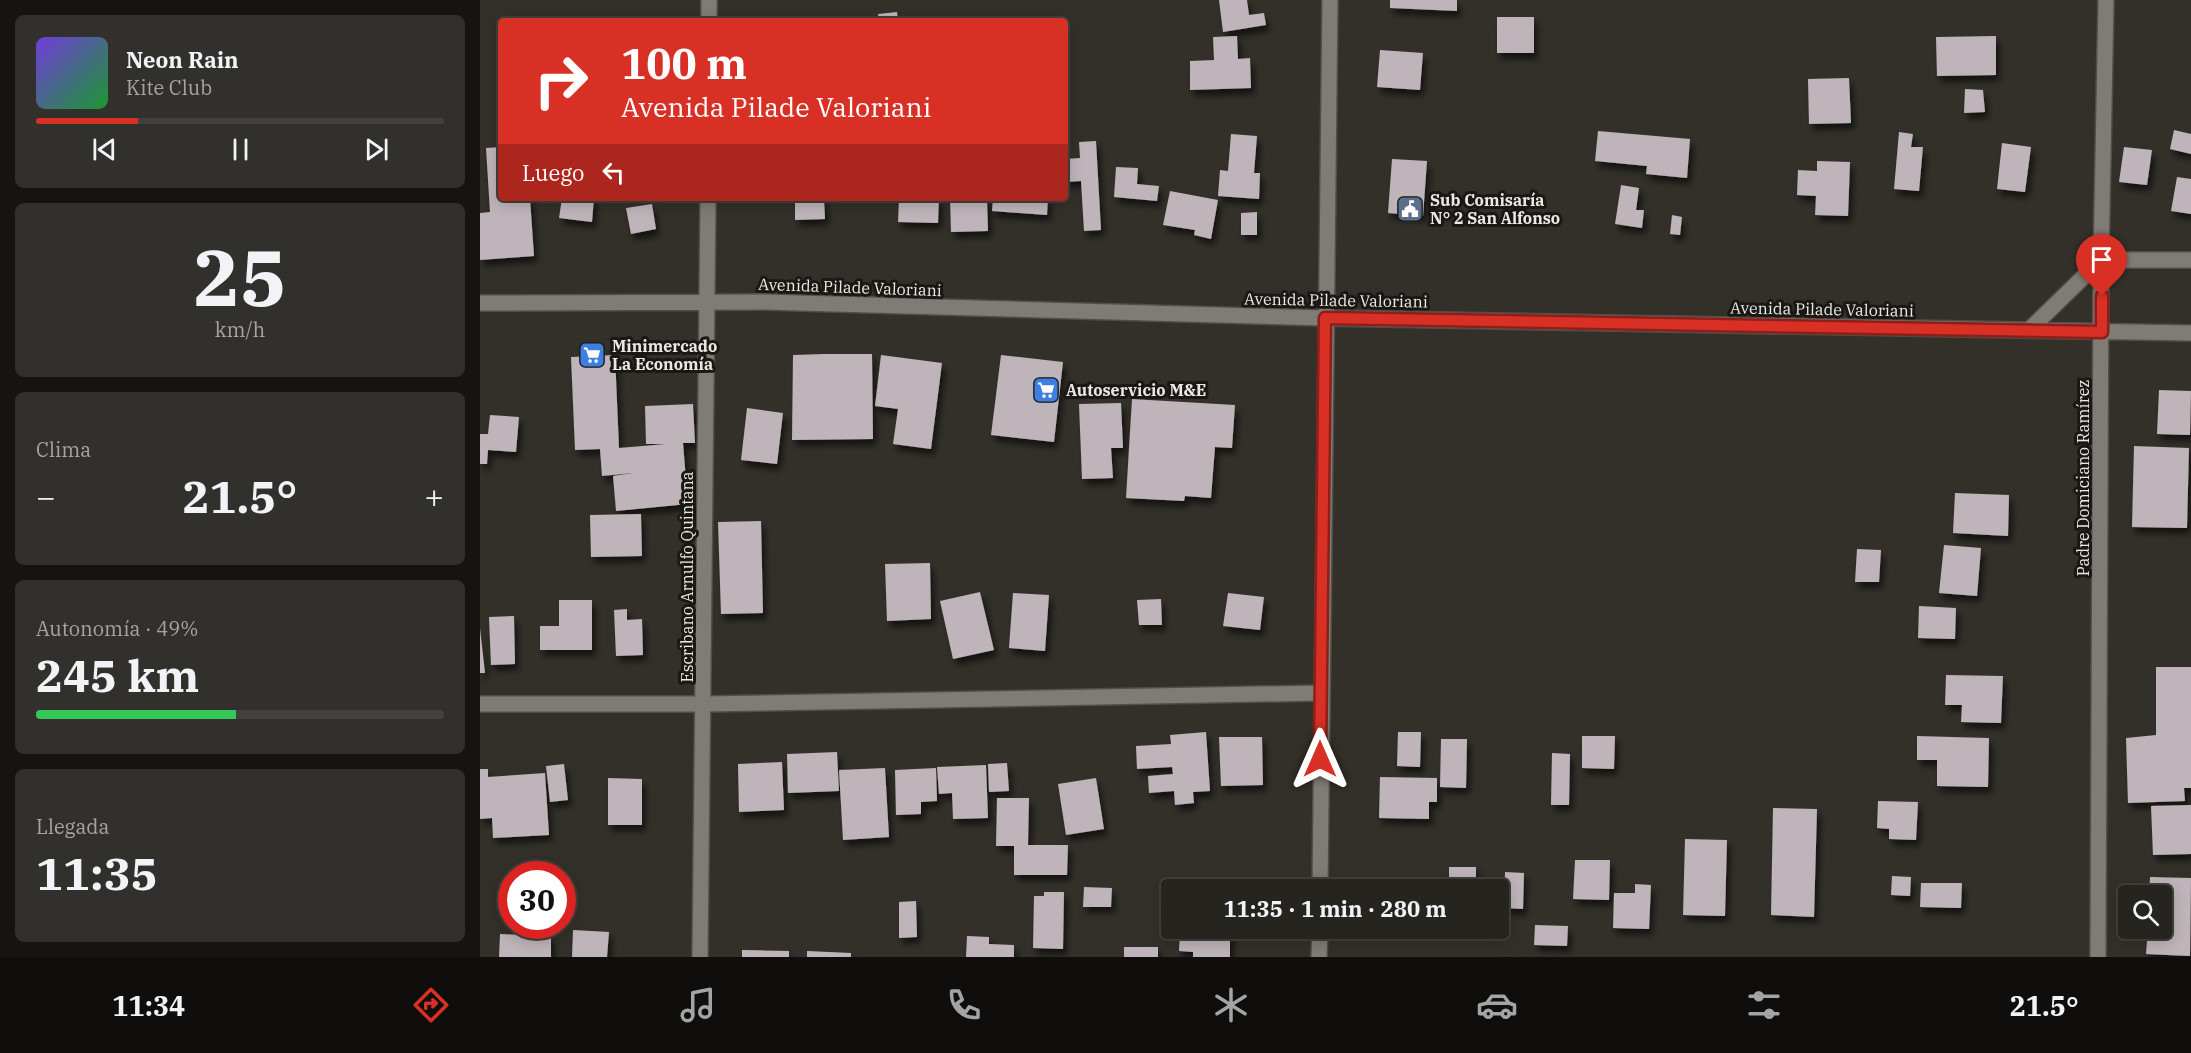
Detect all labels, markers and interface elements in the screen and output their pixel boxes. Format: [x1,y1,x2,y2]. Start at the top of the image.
text: 100 m [621,36,747,91]
icon: right [522,42,600,120]
text: Neon Rain [126,45,239,74]
text: Kite Club [126,74,212,101]
text: Avenida Pilade Valoriani [621,89,931,124]
icon: previous [88,133,121,166]
icon: pause [224,133,257,166]
icon: next [360,133,393,166]
icon: left [597,156,630,189]
text: Luego [522,158,585,187]
place label: Sub Comisaría N° 2 San Alfonso [1430,190,1560,228]
public building icon: Sub Comisaría N° 2 San Alfonso [1395,194,1425,224]
text: 25 [193,226,287,327]
pin [2076,234,2127,296]
icon: arrive [2085,243,2118,276]
street label: Avenida Pilade Valoriani [758,274,942,300]
street label: Avenida Pilade Valoriani [1244,288,1428,312]
street label: Avenida Pilade Valoriani [1730,297,1914,321]
text: km/h [215,316,265,343]
place label: Minimercado La Economía [612,336,717,374]
supermarket icon: Minimercado La Economía [577,340,607,370]
supermarket icon: Autoservicio M&E [1031,375,1061,405]
place label: Autoservicio M&E [1066,380,1206,400]
street label: Padre Domiciano Ramírez [2073,380,2093,576]
text: Clima [36,436,91,463]
text: 21.5° [183,467,297,525]
street label: Escribano Arnulfo Quintana [677,471,697,682]
text: − [36,475,56,518]
text: + [424,475,444,518]
text: Autonomía · 49% [36,615,198,642]
text: 245 km [36,646,199,704]
position arrow [1288,727,1352,791]
text: Llegada [36,813,109,840]
text: 11:35 [36,844,158,902]
speed limit sign: 30 [498,861,576,939]
map controls [2118,885,2172,939]
button: search [2118,885,2172,939]
text: 11:35 · 1 min · 280 m [1223,894,1447,923]
icon: directions [410,984,452,1026]
icon: music [677,984,719,1026]
icon: phone [943,984,985,1026]
icon: climate [1210,984,1252,1026]
icon: car [1476,984,1518,1026]
icon: filters [1743,984,1785,1026]
text: 11:34 [112,988,185,1023]
text: 21.5° [2010,988,2079,1023]

